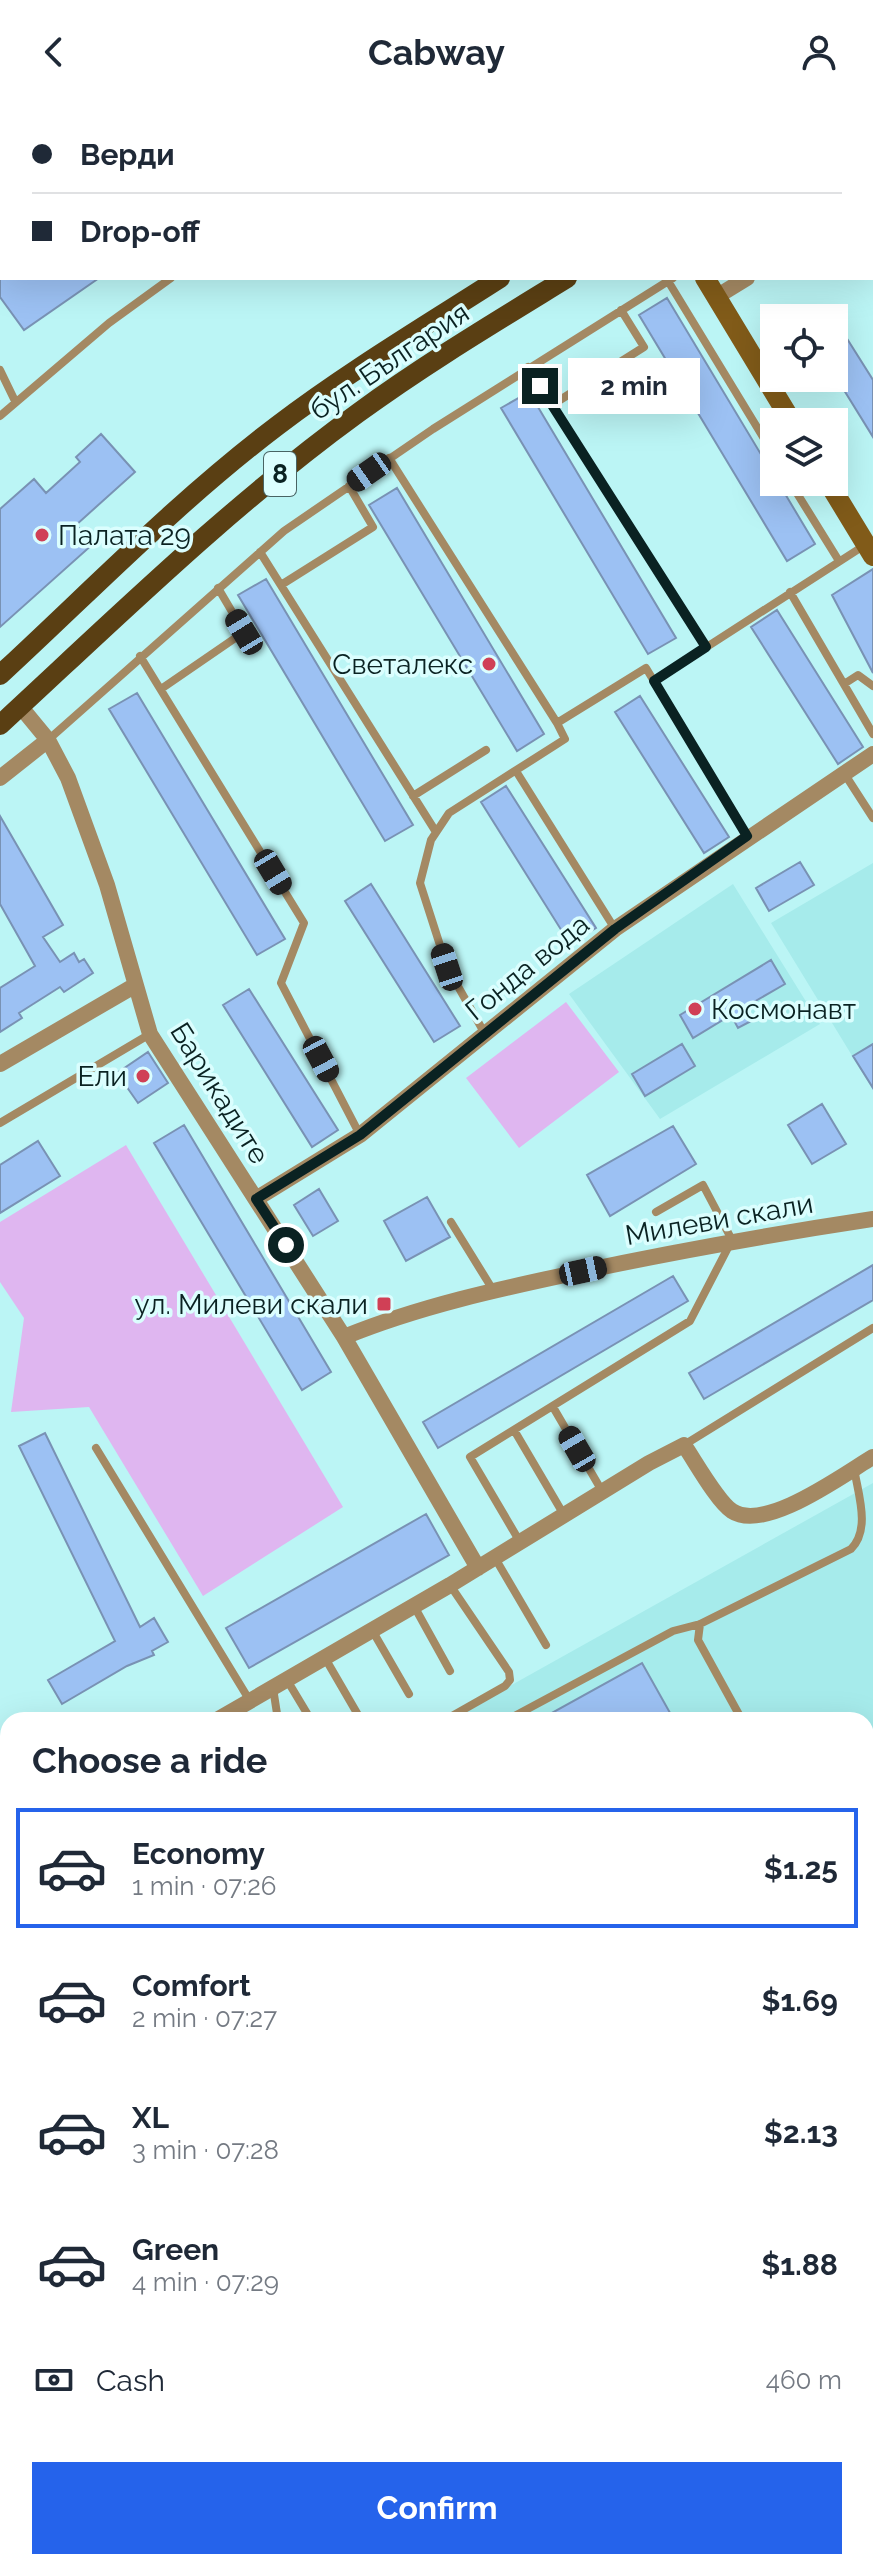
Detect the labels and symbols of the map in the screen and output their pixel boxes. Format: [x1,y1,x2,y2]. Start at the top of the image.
street label: бул. България [303,296,475,427]
callout: 2 min [568,358,700,414]
route end [522,368,558,404]
car [342,448,396,496]
road number: 8 [264,452,296,496]
place label: Палата 29 [58,519,191,552]
marker: Палата 29 [33,526,51,544]
car [221,605,267,659]
place label: Светалекс [332,648,473,681]
marker: Светалекс [480,655,498,673]
car [250,845,296,899]
street label: Гонда вода [459,908,596,1027]
car [428,940,466,994]
place label: Космонавт [711,993,856,1026]
marker: Космонавт [686,1000,704,1018]
street label: Барикадите [163,1017,276,1170]
car [299,1032,343,1086]
place label: Ели [77,1060,127,1093]
marker: Ели [134,1067,152,1085]
street label: Милеви скали [623,1187,816,1252]
route start [268,1227,304,1263]
car [557,1254,609,1288]
place label: ул. Милеви скали [134,1288,368,1321]
marker: ул. Милеви скали [375,1295,393,1313]
car [555,1422,599,1476]

